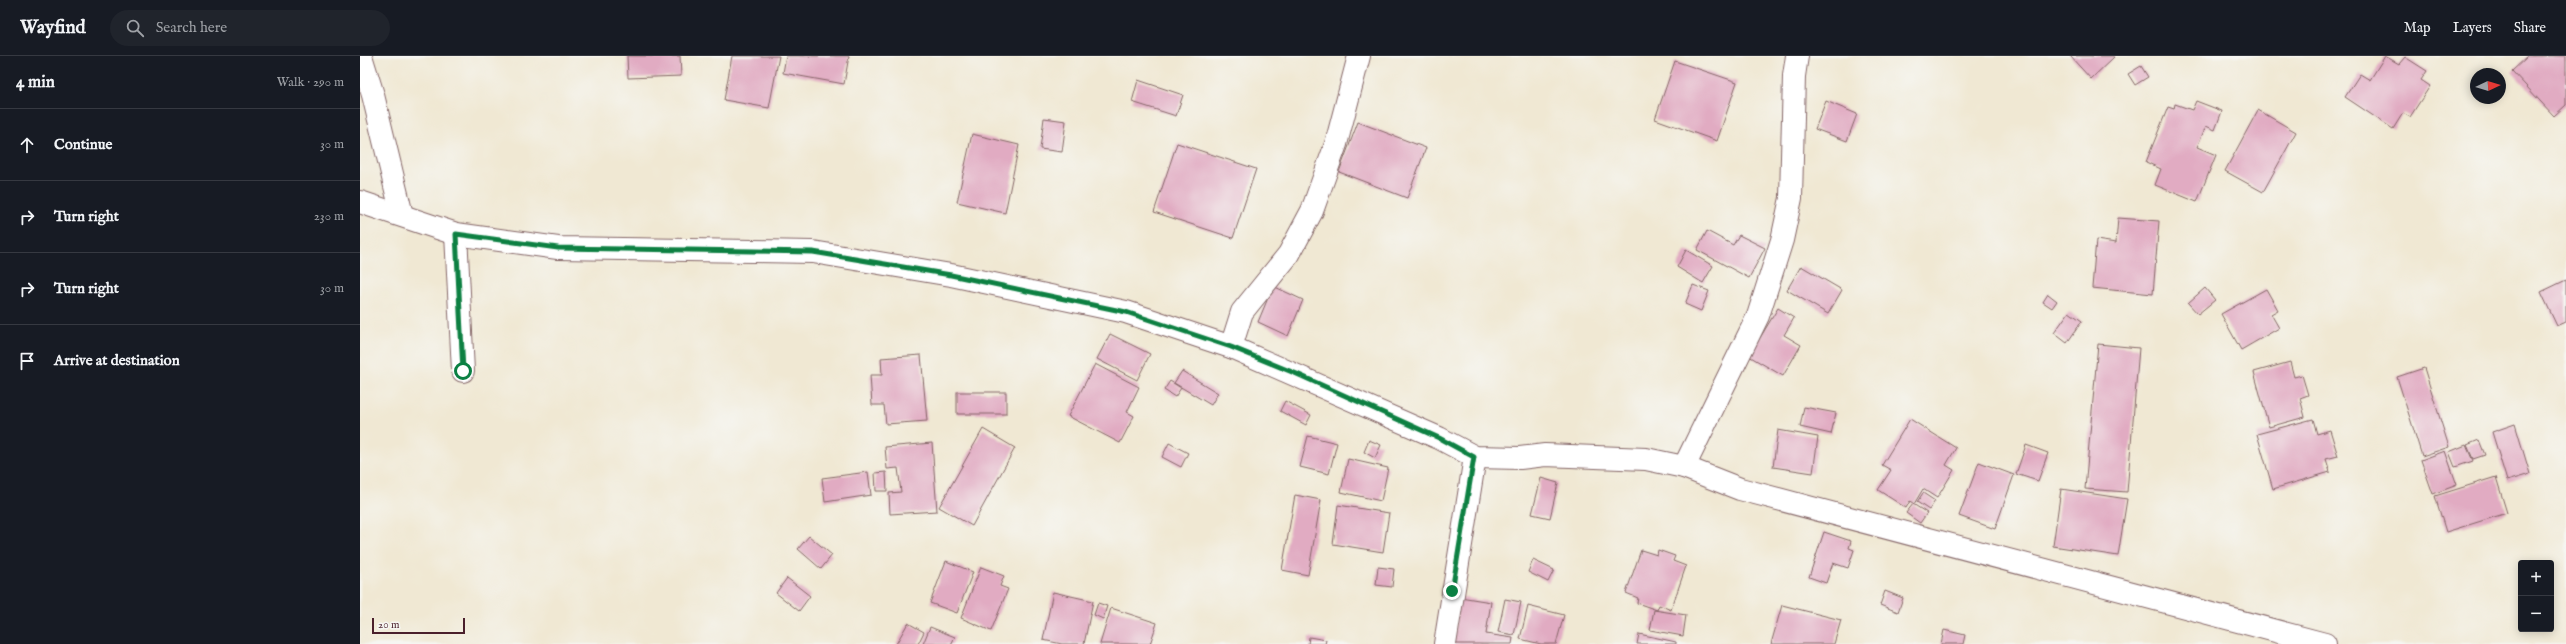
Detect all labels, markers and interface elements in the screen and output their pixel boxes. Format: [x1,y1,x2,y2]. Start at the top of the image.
search box [110,10,390,46]
text: Wayfind [20,16,86,40]
icon: search [124,17,146,39]
text: Search here [156,18,227,37]
text: Map [2404,19,2431,37]
text: Layers [2453,19,2492,37]
text: Share [2514,19,2546,37]
north arrow [2470,68,2506,104]
text: 4 min [16,72,55,93]
text: Walk · 290 m [277,74,344,91]
icon: ahead [16,134,38,156]
text: Continue [54,135,112,154]
text: 30 m [320,136,344,153]
icon: right [16,206,38,228]
text: Turn right [54,207,119,226]
text: 230 m [314,208,344,225]
icon: right [16,278,38,300]
text: Turn right [54,279,119,298]
text: 30 m [320,280,344,297]
icon: arrive [16,350,38,372]
text: Arrive at destination [54,351,180,370]
route start [454,362,472,380]
map controls [2518,560,2554,632]
button: + [2518,560,2554,596]
route end [1443,582,1461,600]
button: − [2518,596,2554,632]
scale bar [372,616,465,635]
text: 20 m [378,618,399,632]

